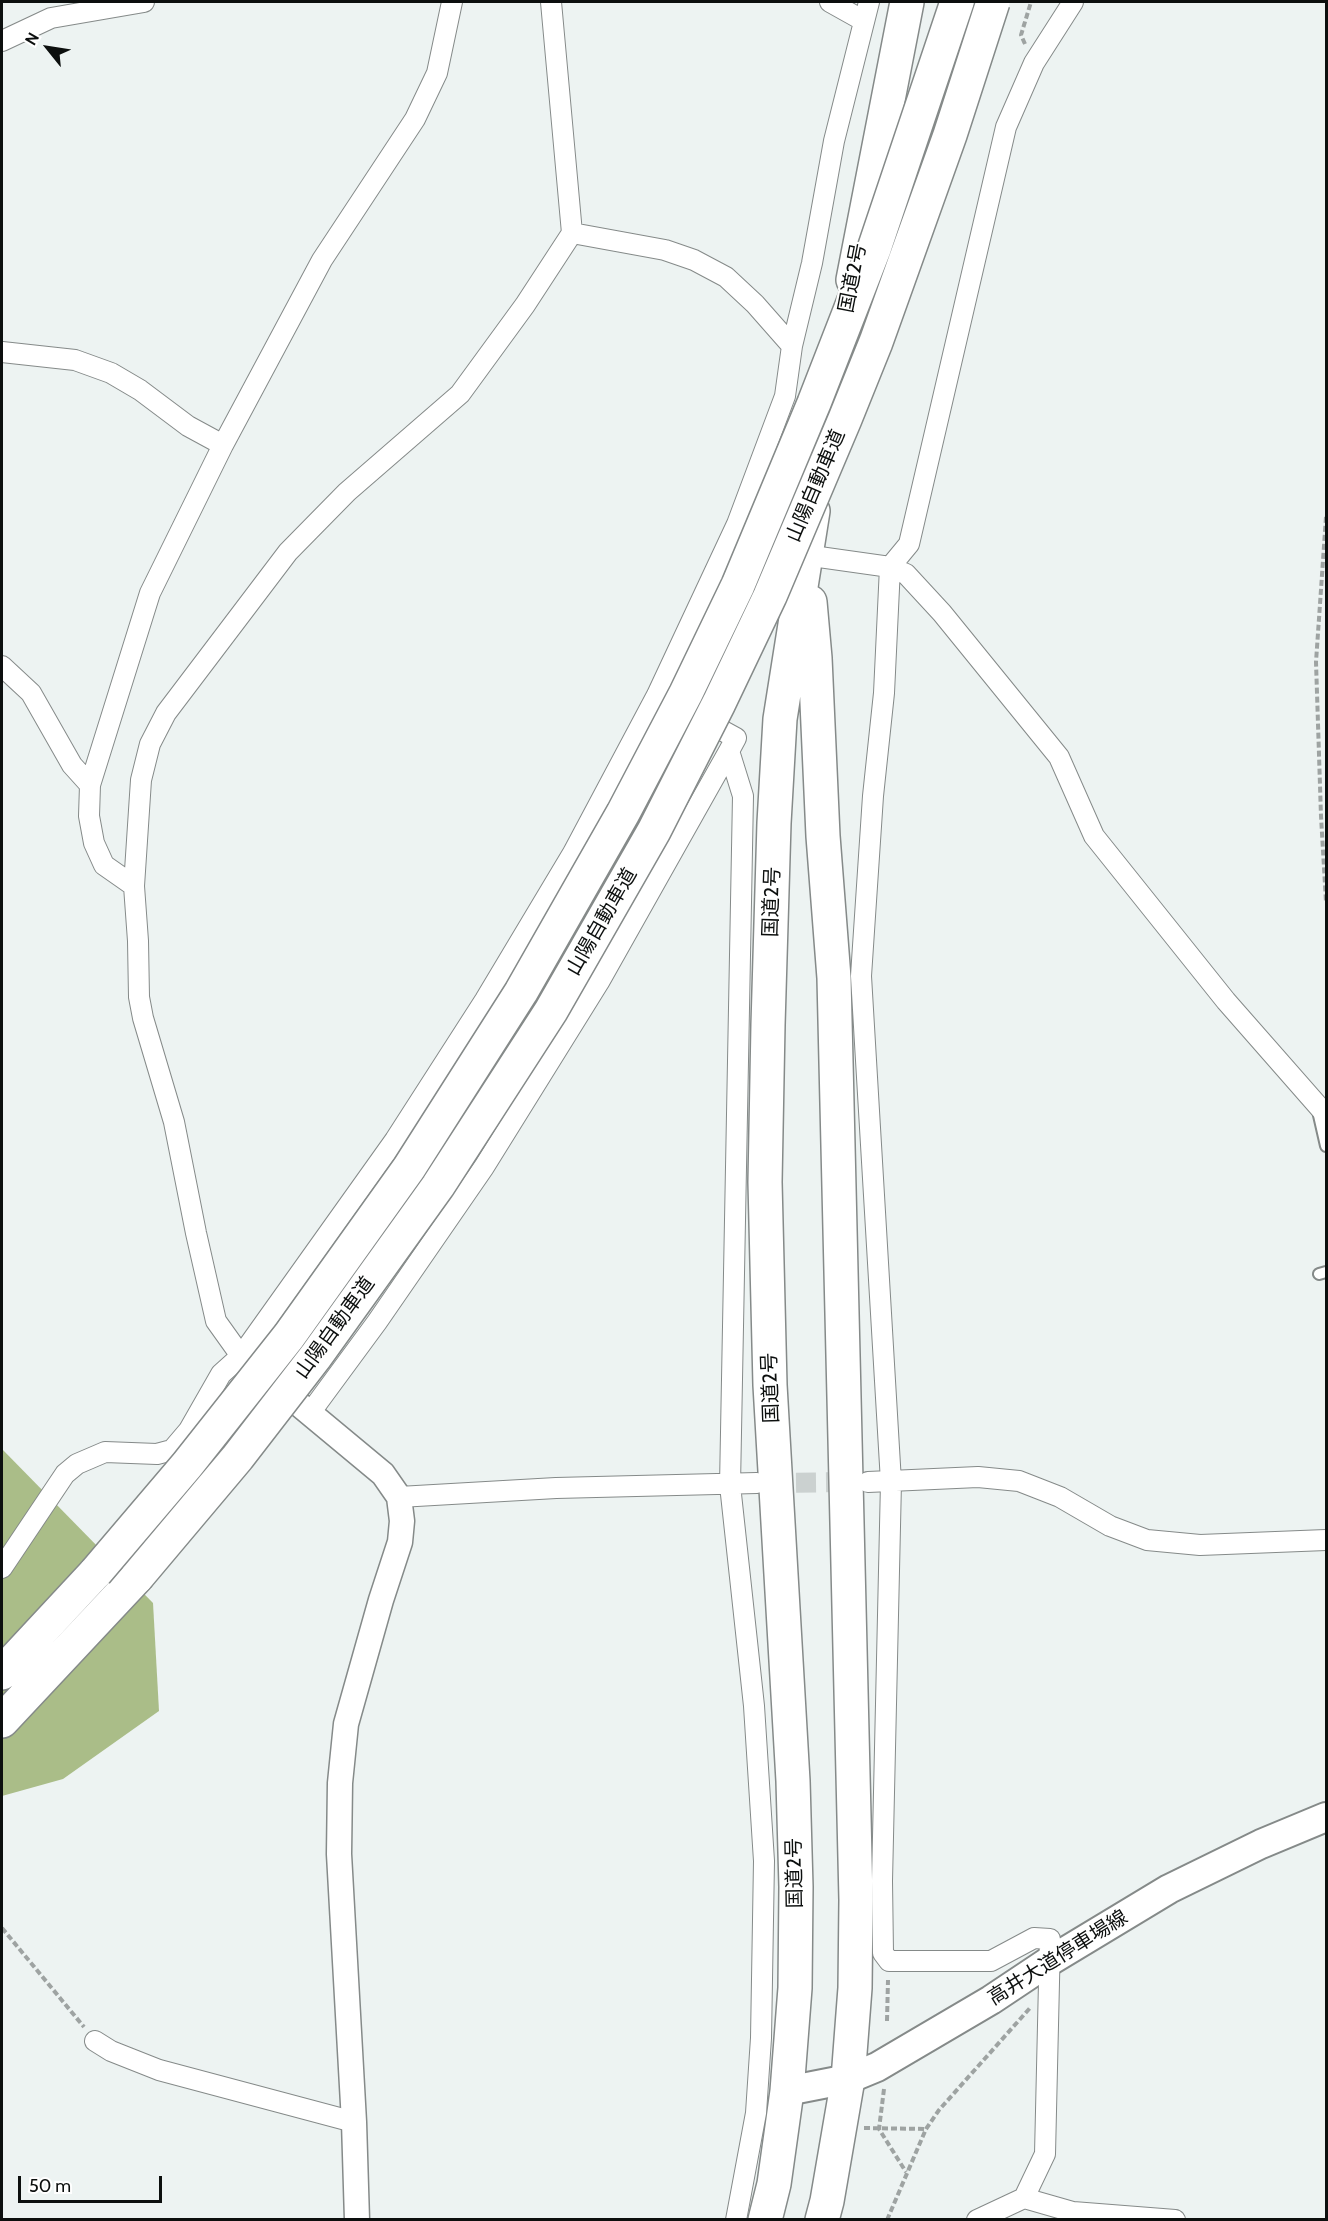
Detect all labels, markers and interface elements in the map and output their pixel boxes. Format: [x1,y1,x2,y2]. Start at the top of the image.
north arrow [18,18,78,78]
text: N [21,29,43,48]
street label: 国道2号 [834,241,872,315]
street label: 山陽自動車道 [782,426,850,546]
street label: 山陽自動車道 [562,864,642,980]
street label: 国道2号 [759,866,785,938]
street label: 山陽自動車道 [290,1272,380,1384]
street label: 国道2号 [758,1352,784,1424]
street label: 国道2号 [782,1838,808,1908]
street label: 高井大道停車場線 [984,1905,1132,2011]
scale bar [21,2164,165,2202]
text: 50 m [29,2175,71,2197]

